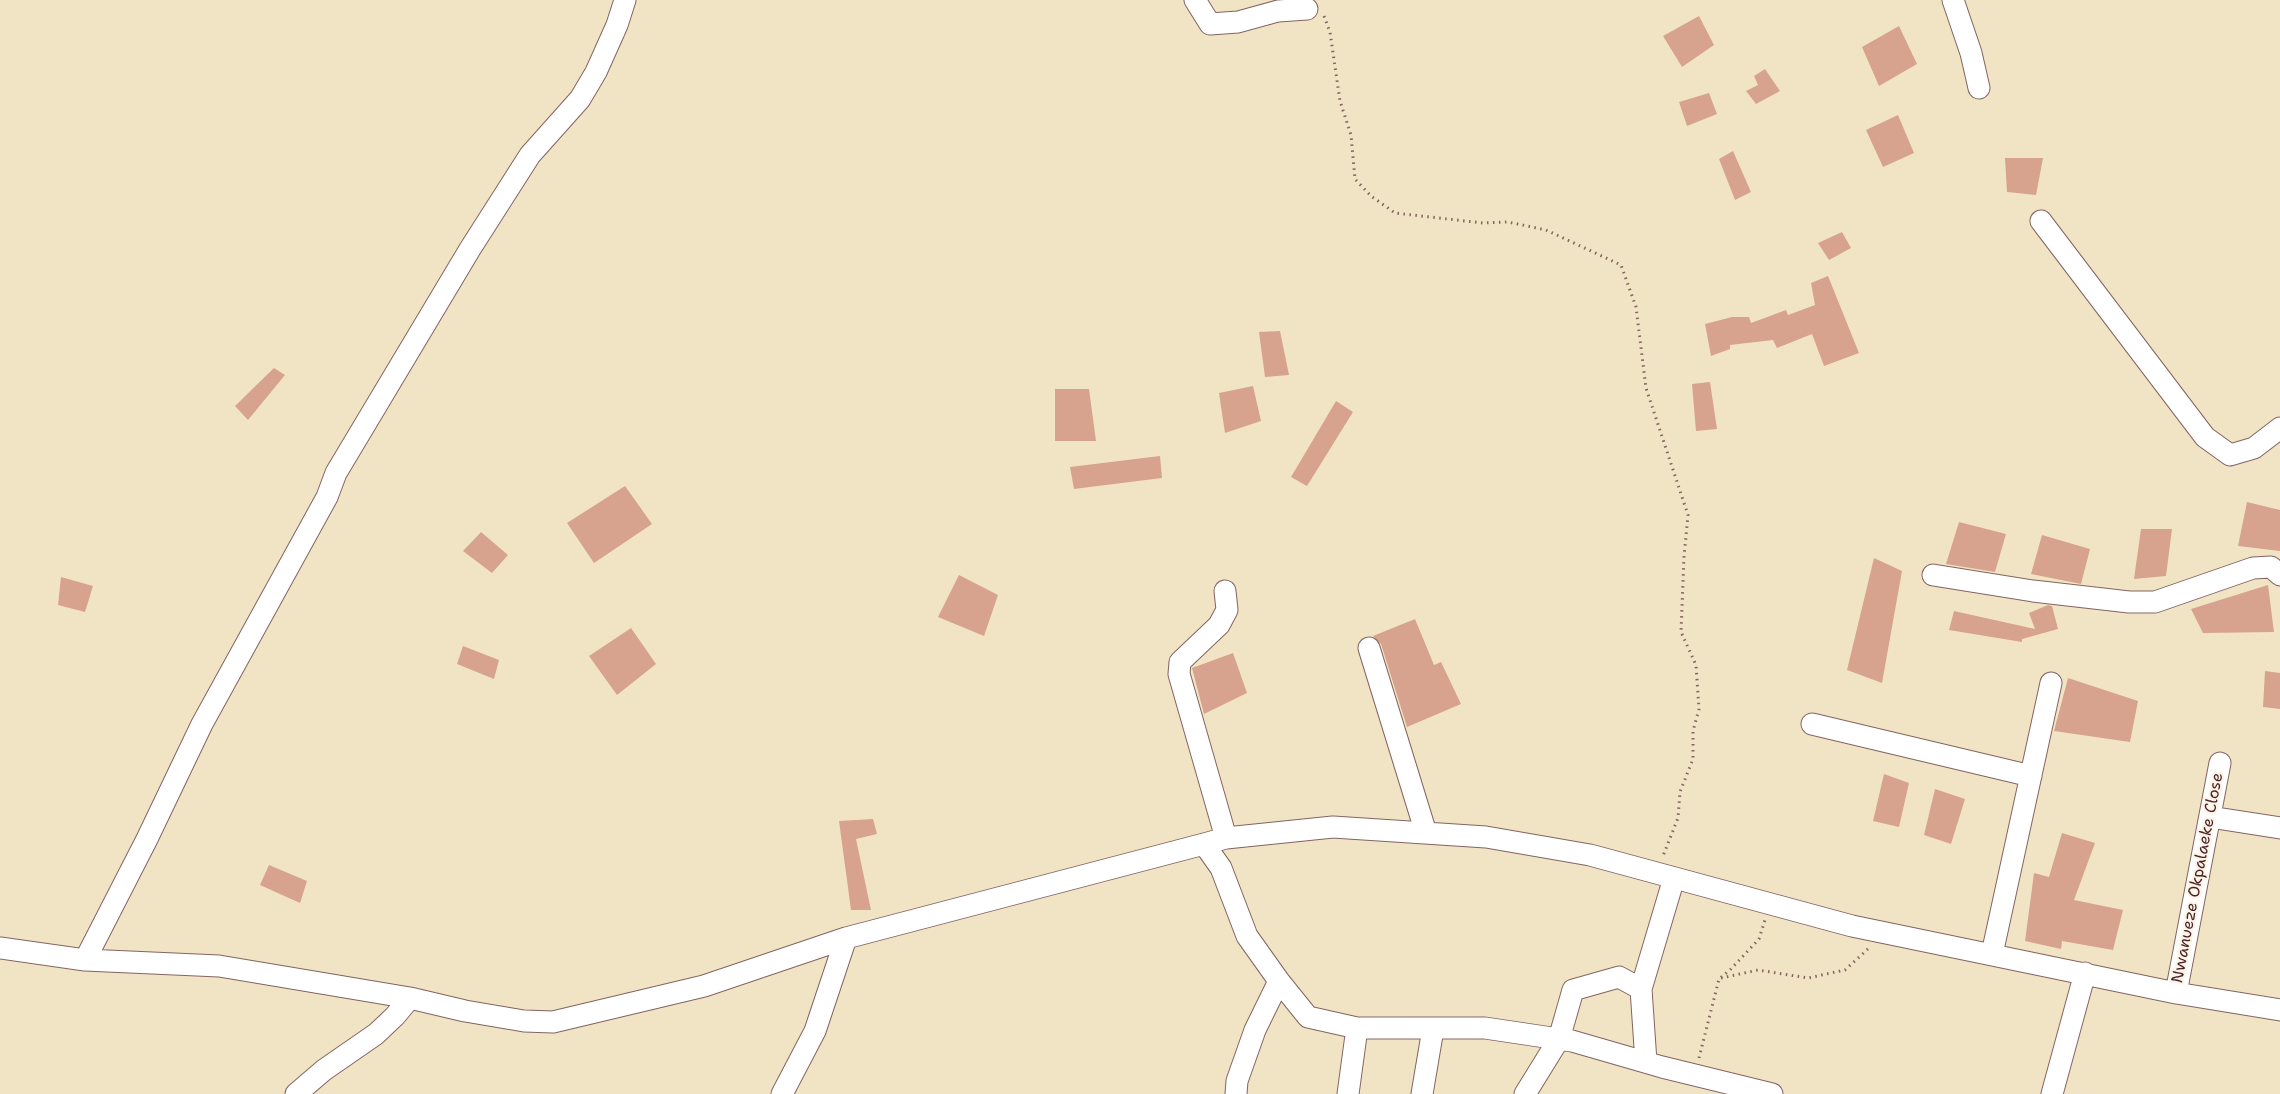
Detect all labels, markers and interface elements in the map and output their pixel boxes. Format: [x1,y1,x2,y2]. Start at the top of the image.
street label: Nwanueze Okpalaeke Close [2168,771,2228,985]

